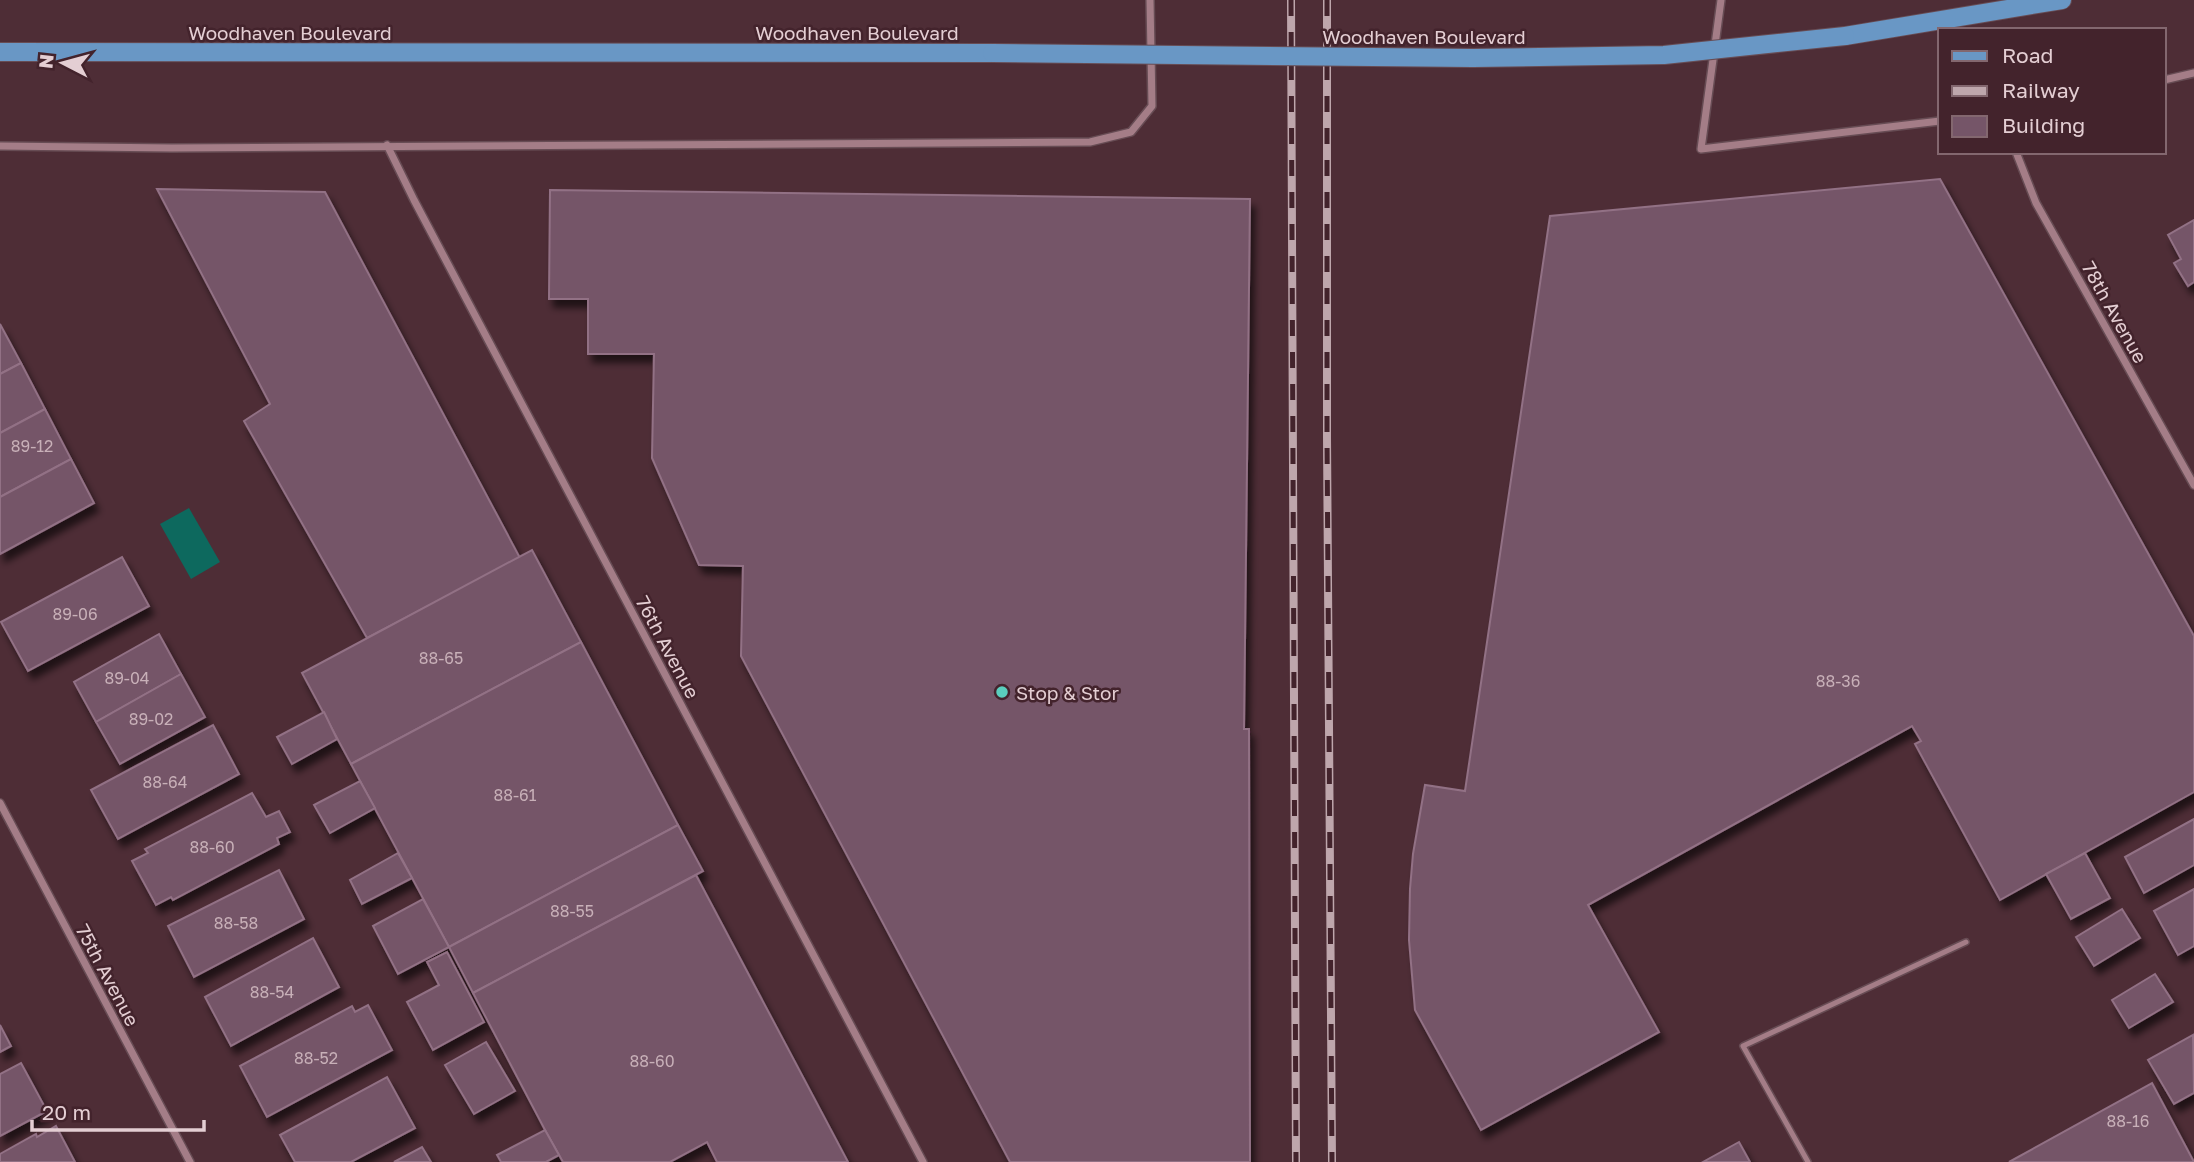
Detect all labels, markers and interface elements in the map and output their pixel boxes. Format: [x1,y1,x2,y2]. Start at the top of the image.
street label: Woodhaven Boulevard [188,21,392,44]
street label: Woodhaven Boulevard [755,21,959,44]
street label: Woodhaven Boulevard [1322,25,1526,48]
north arrow [28,28,98,98]
legend [1938,28,2166,154]
text: Road [2002,42,2053,68]
text: N [33,53,58,70]
text: Railway [2002,77,2080,103]
text: Building [2002,112,2085,138]
street label: 78th Avenue [2078,257,2152,367]
house number: 89-12 [11,436,53,456]
street label: 76th Avenue [631,592,705,702]
house number: 89-06 [52,604,98,624]
house number: 88-65 [419,648,463,668]
house number: 89-04 [104,668,150,688]
house number: 88-36 [1816,671,1860,691]
place label: Stop & Stor [1016,681,1119,704]
marker: Stop & Stor [994,684,1010,700]
house number: 89-02 [129,709,173,729]
house number: 88-64 [142,772,188,792]
house number: 88-61 [493,785,537,805]
house number: 88-60 [189,837,235,857]
house number: 88-55 [550,901,594,921]
house number: 88-58 [214,913,258,933]
street label: 75th Avenue [72,920,144,1030]
house number: 88-54 [250,982,294,1002]
house number: 88-52 [294,1048,338,1068]
house number: 88-60 [629,1051,675,1071]
scale bar [32,1088,203,1132]
text: 20 m [42,1099,91,1125]
house number: 88-16 [2106,1111,2150,1131]

